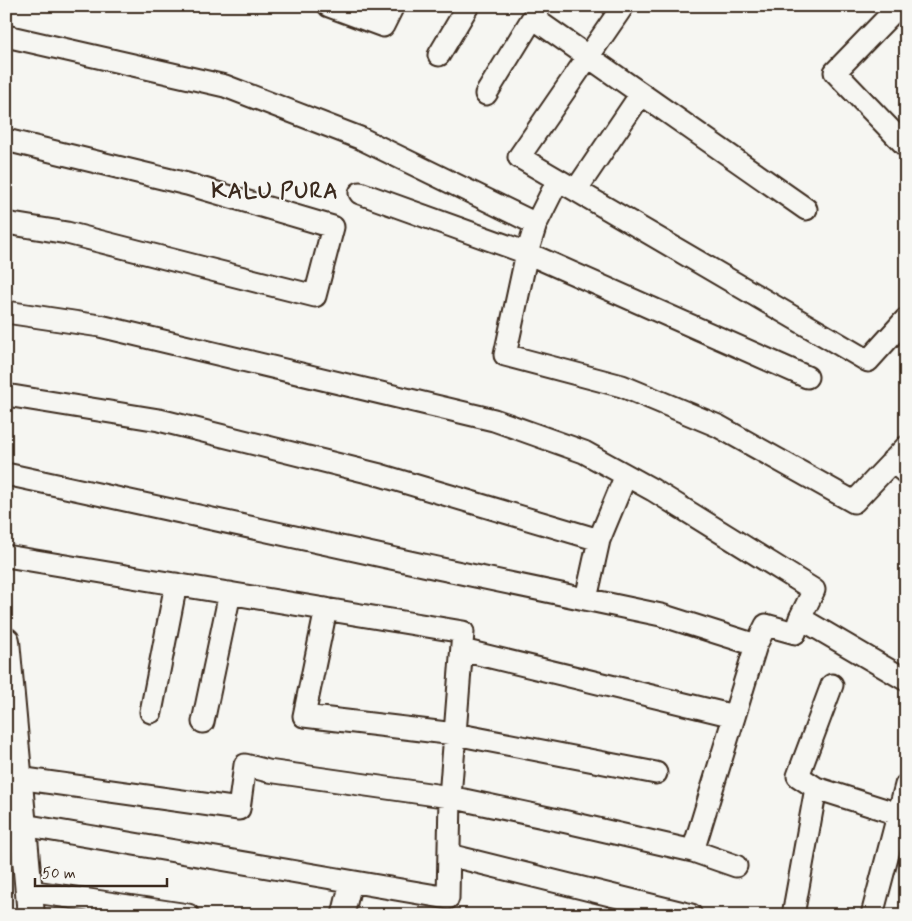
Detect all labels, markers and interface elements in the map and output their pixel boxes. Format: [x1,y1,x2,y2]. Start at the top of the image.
district label: KALU PURA [211,178,339,206]
scale bar [35,856,168,888]
text: 50 m [42,864,76,884]

